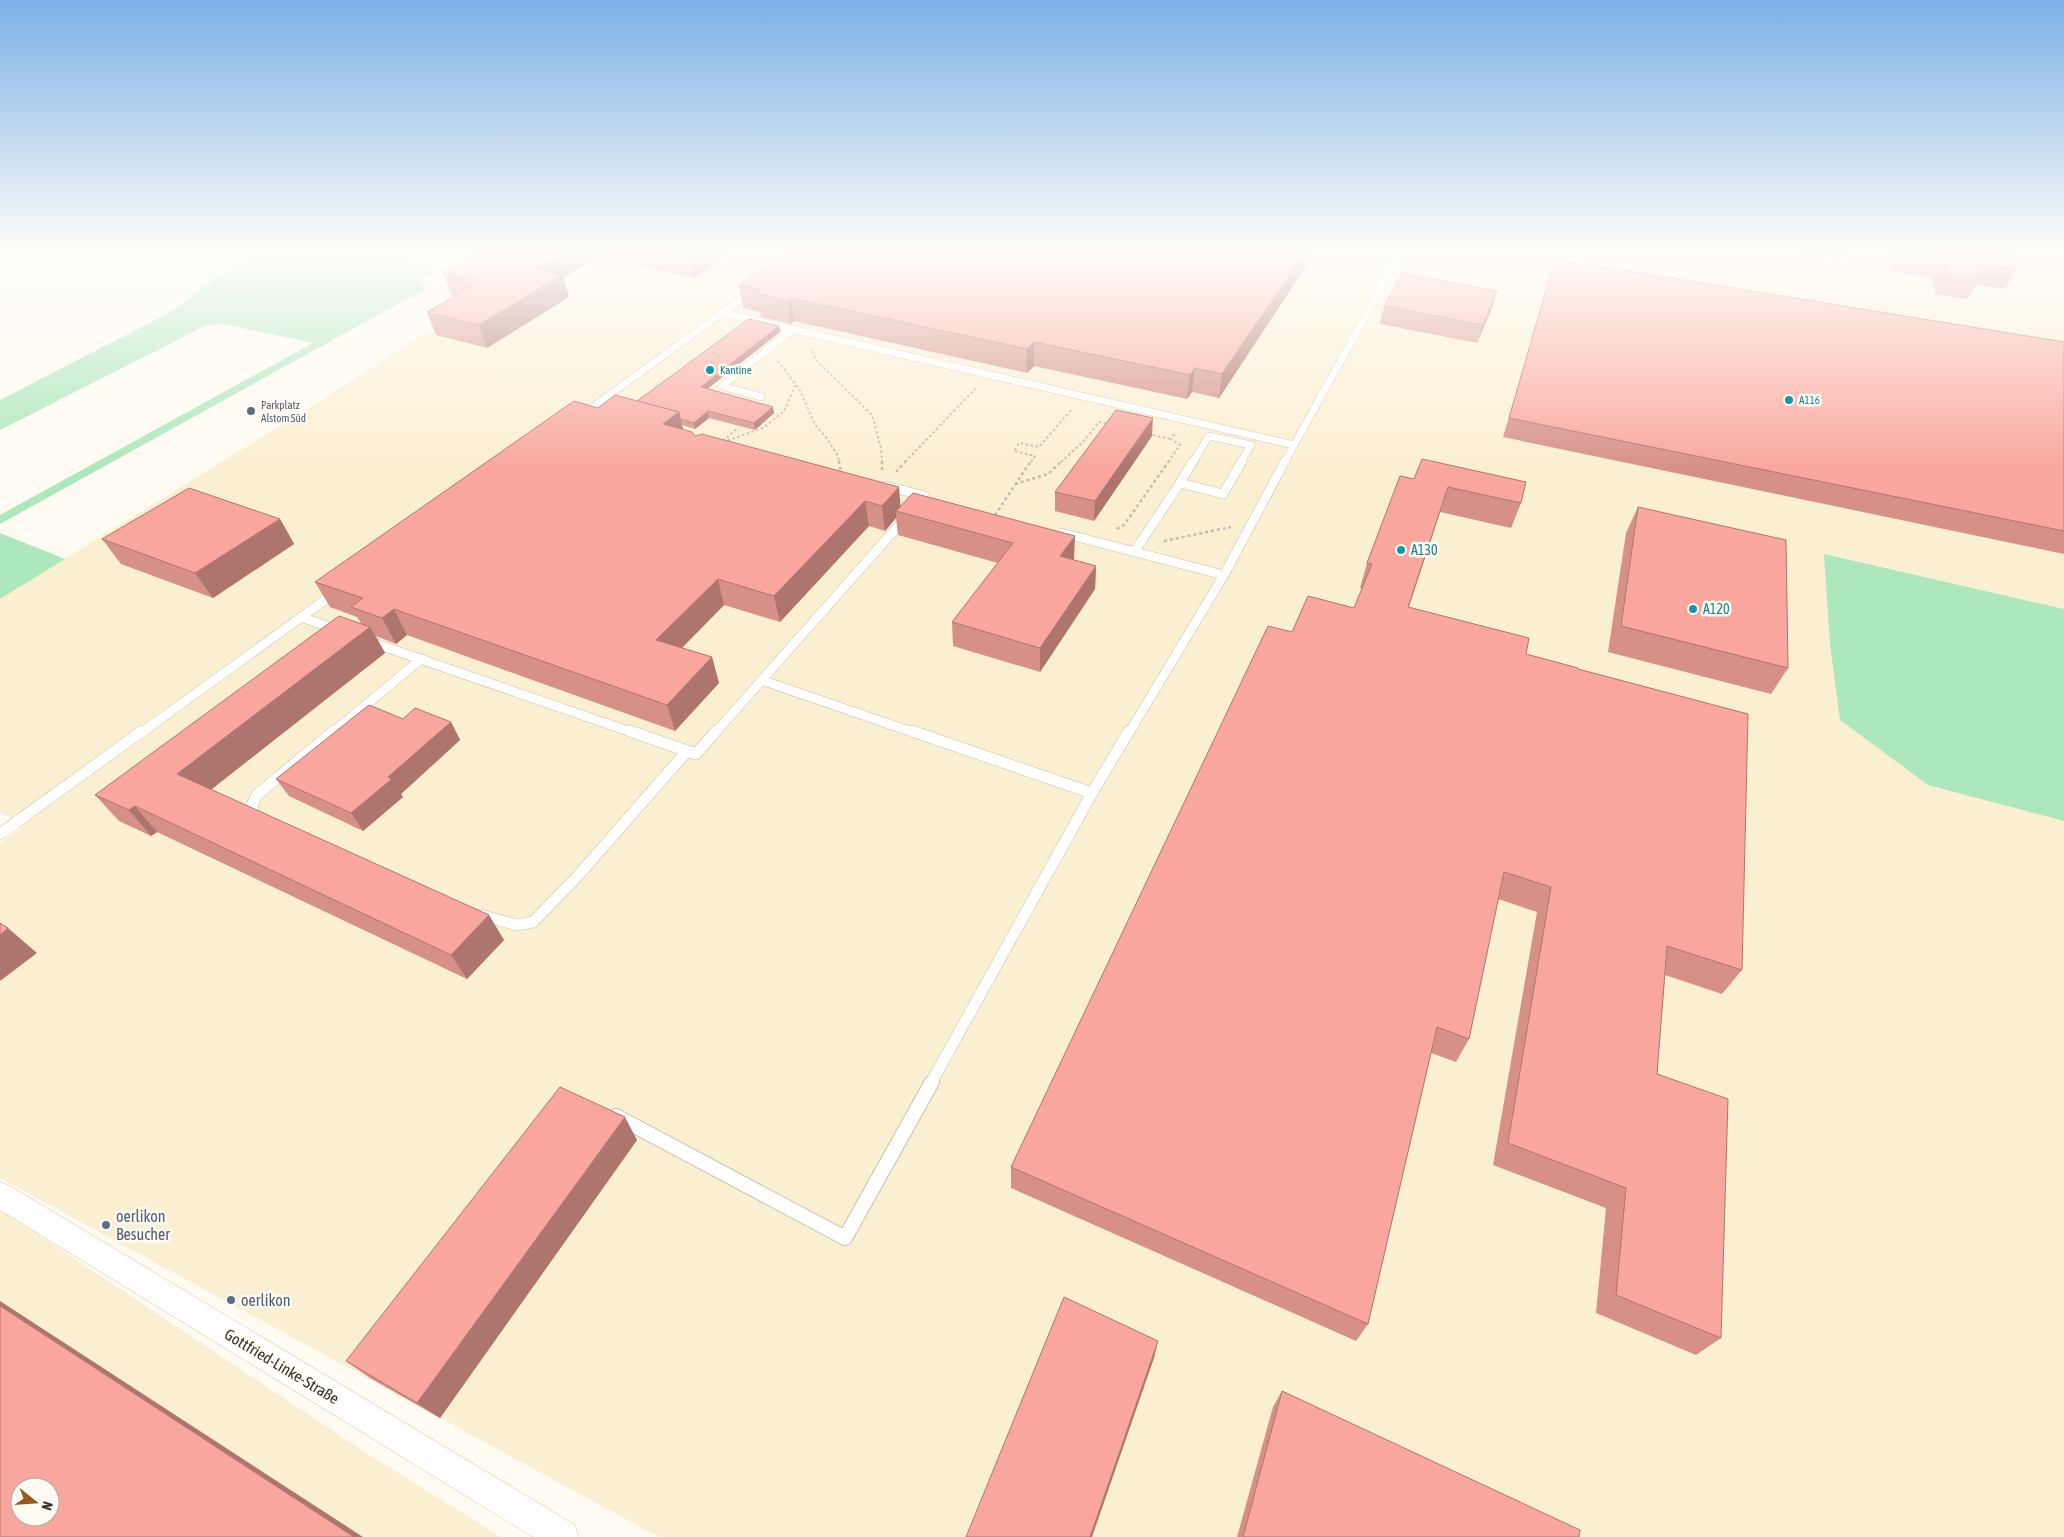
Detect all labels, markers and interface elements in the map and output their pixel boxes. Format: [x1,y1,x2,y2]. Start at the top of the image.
marker: Kantine [704,364,716,376]
place label: Kantine [720,364,752,376]
marker: A116 [1783,394,1795,406]
place label: A116 [1799,394,1820,406]
place label: Parkplatz Alstom Süd [261,399,306,424]
marker: Parkplatz Alstom Süd [245,405,257,417]
place label: A130 [1411,542,1438,558]
marker: A130 [1395,544,1407,556]
place label: A120 [1703,601,1730,617]
marker: A120 [1687,603,1699,615]
place label: oerlikon Besucher [116,1207,170,1243]
marker: oerlikon Besucher [100,1219,112,1231]
place label: oerlikon [241,1291,290,1309]
marker: oerlikon [225,1294,237,1306]
street label: Gottfried-Linke-Straße [221,1325,343,1407]
north arrow [10,1477,60,1527]
text: N [39,1500,56,1512]

